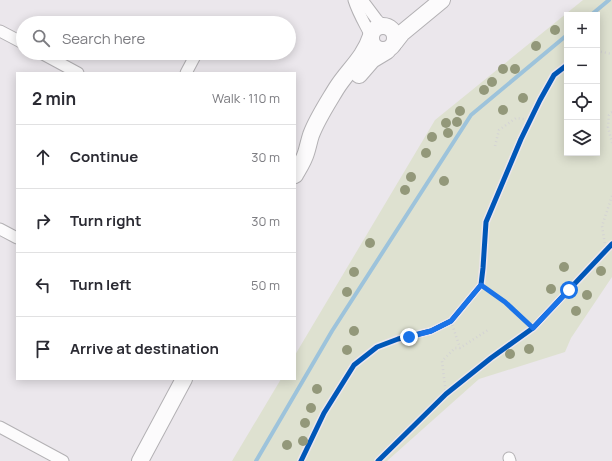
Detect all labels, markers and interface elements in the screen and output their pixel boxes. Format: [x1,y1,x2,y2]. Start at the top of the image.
map controls [564,12,600,156]
button: + [564,12,600,48]
search box [16,16,296,60]
icon: search [30,27,52,49]
text: Search here [62,28,145,49]
button: − [564,48,600,84]
button: locate [564,84,600,120]
text: 2 min [32,87,76,110]
text: Walk · 110 m [212,89,280,107]
button: layers [564,120,600,156]
icon: ahead [32,146,54,168]
text: Continue [70,146,138,167]
text: 30 m [251,148,280,166]
icon: right [32,210,54,232]
text: Turn right [70,210,141,231]
text: 30 m [251,212,280,230]
icon: left [32,274,54,296]
text: Turn left [70,274,132,295]
text: 50 m [251,276,280,294]
route start [560,281,578,299]
route end [400,328,418,346]
icon: arrive [32,338,54,360]
text: Arrive at destination [70,338,219,359]

